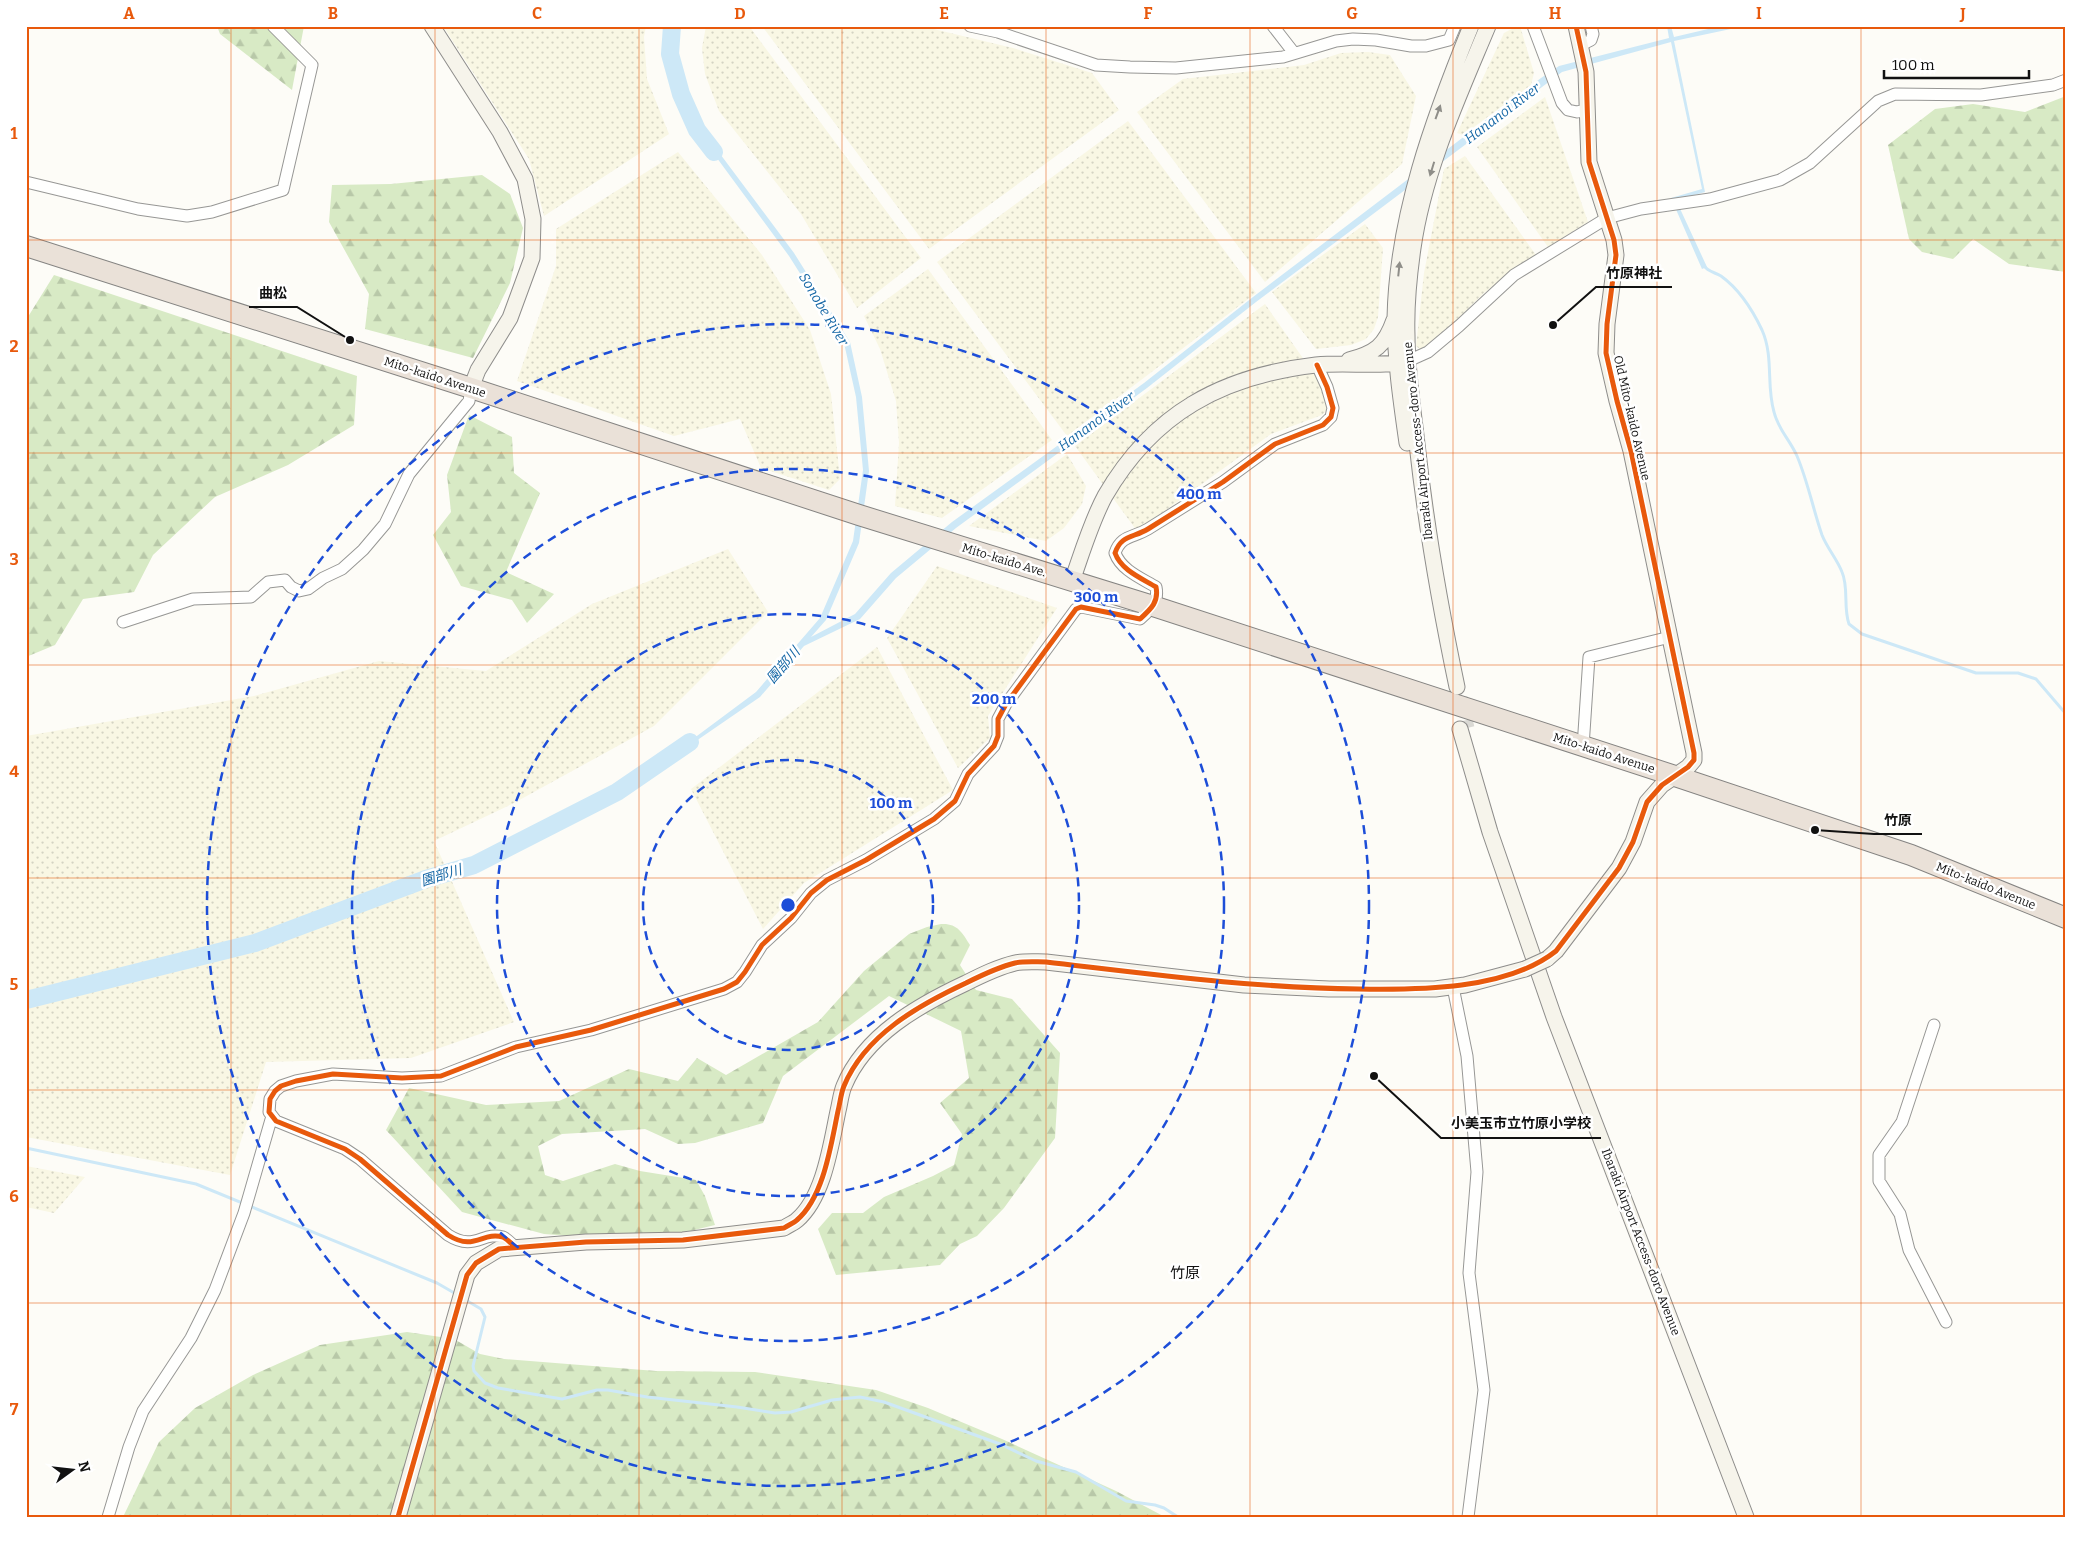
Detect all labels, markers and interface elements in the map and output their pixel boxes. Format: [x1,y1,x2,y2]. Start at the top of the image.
text: A [123,4,135,23]
text: B [328,4,338,23]
text: C [532,4,542,23]
text: D [734,4,746,23]
text: E [939,4,949,23]
text: F [1144,4,1153,23]
text: G [1346,4,1358,23]
text: H [1549,4,1562,23]
text: I [1756,4,1762,23]
text: J [1959,4,1966,23]
scale bar [1884,48,2030,80]
text: 100 m [1892,56,1935,74]
water label: Hananoi River [1461,79,1545,147]
one-way arrow [1434,104,1442,119]
text: 1 [11,124,18,143]
one-way arrow [1427,162,1435,177]
callout: 竹原神社 [1596,258,1672,287]
one-way arrow [1395,261,1403,277]
text: 竹原神社 [1606,265,1662,282]
water label: Sonobe River [795,270,853,350]
callout: 曲松 [249,278,297,307]
text: 曲松 [259,285,287,302]
text: 2 [9,337,19,356]
street label: Ibaraki Airport Access-doro Avenue [1401,341,1435,541]
street label: Mito-kaido Avenue [382,354,488,400]
street label: Old Mito-kaido Avenue [1611,354,1653,482]
water label: Hananoi River [1055,387,1139,455]
text: 400 m [1176,485,1222,503]
street label: Mito-kaido Ave. [960,541,1048,579]
text: 3 [9,550,19,569]
text: 300 m [1074,588,1119,606]
water label: 園部川 [763,642,805,687]
text: 200 m [972,690,1017,708]
street label: Mito-kaido Avenue [1551,730,1657,776]
text: 4 [9,762,19,781]
text: 100 m [870,794,913,812]
callout: 竹原 [1874,805,1922,834]
text: 竹原 [1884,812,1912,829]
street label: Mito-kaido Avenue [1934,860,2038,912]
water label: 園部川 [419,861,466,890]
centre of rings [779,896,797,914]
text: 5 [10,975,19,994]
callout: 小美玉市立竹原小学校 [1441,1109,1601,1138]
text: 小美玉市立竹原小学校 [1451,1115,1591,1132]
street label: Ibaraki Airport Access-doro Avenue [1599,1147,1683,1337]
text: 6 [9,1187,19,1206]
district label: 竹原 [1170,1264,1200,1282]
text: 7 [10,1400,19,1419]
north arrow [48,1446,98,1496]
text: N [74,1459,94,1474]

